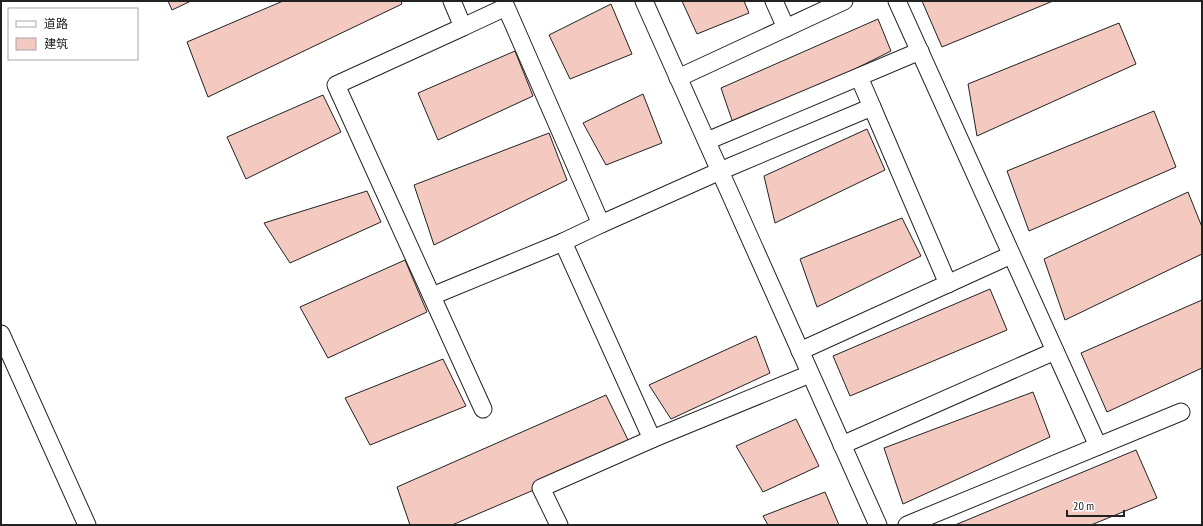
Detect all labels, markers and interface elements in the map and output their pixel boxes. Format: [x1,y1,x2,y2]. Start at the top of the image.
legend [8,8,138,60]
text: 道路 [44,16,68,31]
text: 建筑 [44,36,68,51]
scale bar [1067,492,1124,518]
text: 20 m [1073,498,1094,513]

